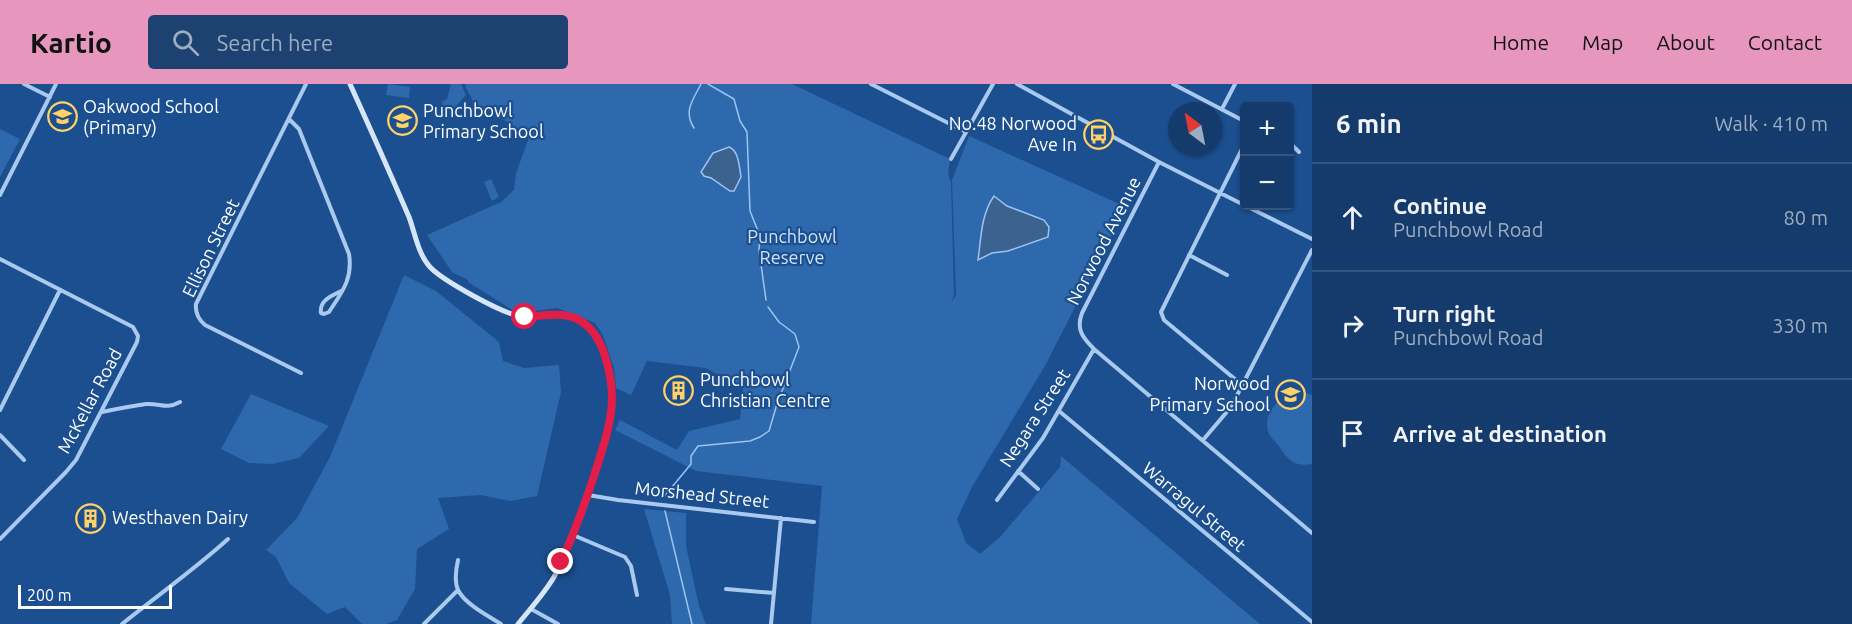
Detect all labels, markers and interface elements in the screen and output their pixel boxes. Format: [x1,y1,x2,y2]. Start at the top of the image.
search box [148,15,568,69]
icon: search [169,26,202,59]
text: Kartio [30,27,112,58]
text: Search here [217,30,333,55]
text: Home [1492,30,1549,54]
text: Map [1582,30,1623,54]
text: About [1656,30,1715,54]
text: Contact [1748,30,1822,54]
place label: Oakwood School (Primary) [83,96,219,138]
place label: Punchbowl Primary School [423,100,544,141]
school or university icon: Oakwood School (Primary) [46,101,78,133]
north arrow [1168,102,1222,156]
map controls [1240,102,1294,210]
button: + [1240,102,1294,156]
school or university icon: Punchbowl Primary School [386,105,418,137]
text: 6 min [1336,109,1402,138]
text: Walk · 410 m [1715,112,1828,135]
place label: No.48 Norwood Ave In [949,113,1077,154]
bus stop icon: No.48 Norwood Ave In [1082,118,1114,150]
button: − [1240,156,1294,210]
street label: Norwood Avenue [1062,173,1144,308]
text: Continue [1393,193,1487,218]
street label: Ellison Street [178,195,243,300]
icon: ahead [1336,201,1369,234]
text: 80 m [1784,206,1828,229]
text: Punchbowl Road [1393,218,1543,241]
park label: Punchbowl Reserve [747,226,837,267]
text: Turn right [1393,301,1495,326]
route start [511,303,537,329]
icon: right [1336,309,1369,342]
text: 330 m [1772,314,1828,337]
text: Punchbowl Road [1393,326,1543,349]
street label: McKellar Road [53,345,125,456]
street label: Negara Street [995,365,1073,470]
place label: Punchbowl Christian Centre [700,369,830,410]
place label: Norwood Primary School [1149,373,1270,414]
building icon: Punchbowl Christian Centre [663,374,695,406]
school or university icon: Norwood Primary School [1275,378,1307,410]
icon: arrive [1336,417,1369,450]
text: Arrive at destination [1393,421,1607,446]
street label: Warragul Street [1139,457,1250,555]
street label: Morshead Street [634,477,770,511]
building icon: Westhaven Dairy [75,502,107,534]
place label: Westhaven Dairy [112,507,248,527]
route end [547,548,573,574]
scale bar [18,582,172,610]
text: 200 m [27,586,72,604]

